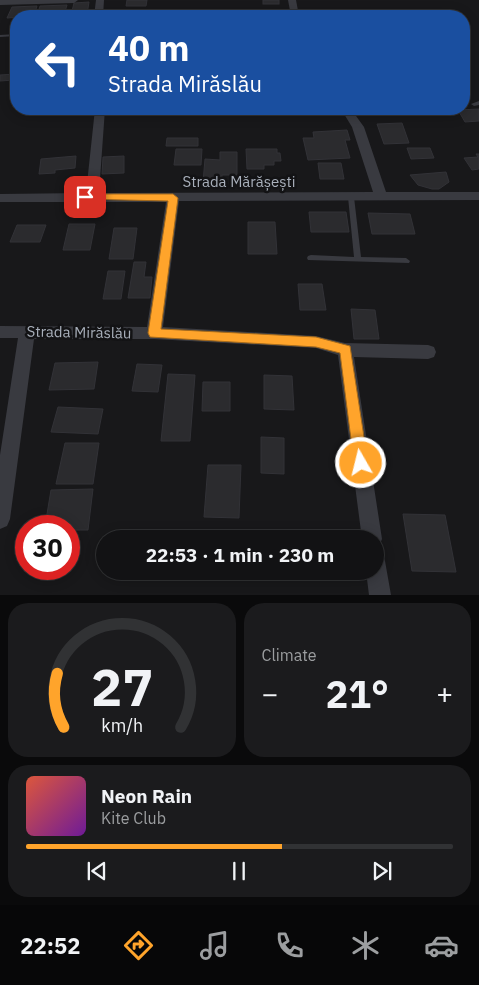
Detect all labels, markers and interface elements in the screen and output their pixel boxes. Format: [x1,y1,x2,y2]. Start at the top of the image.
text: 40 m [108,25,190,71]
icon: left [25,30,90,95]
text: Strada Mirăslău [108,69,262,98]
street label: Strada Mărășești [182,172,296,191]
pin [64,176,106,218]
icon: arrive [71,183,99,211]
street label: Strada Mirăslău [26,322,132,342]
position arrow [334,436,386,488]
speed limit sign: 30 [15,515,80,580]
text: 22:53 · 1 min · 230 m [146,543,334,567]
text: Climate [262,645,317,665]
text: 27 [91,653,153,720]
text: 21° [326,669,389,718]
text: − [262,675,278,712]
text: + [436,675,453,712]
text: km/h [101,714,143,737]
text: Neon Rain [101,784,192,808]
text: Kite Club [101,808,166,828]
icon: previous [83,857,111,885]
icon: pause [225,857,253,885]
icon: next [368,857,396,885]
icon: directions [121,928,156,963]
icon: music [197,928,232,963]
icon: phone [272,928,307,963]
icon: climate [348,928,383,963]
icon: car [424,928,459,963]
text: 22:52 [20,931,80,960]

